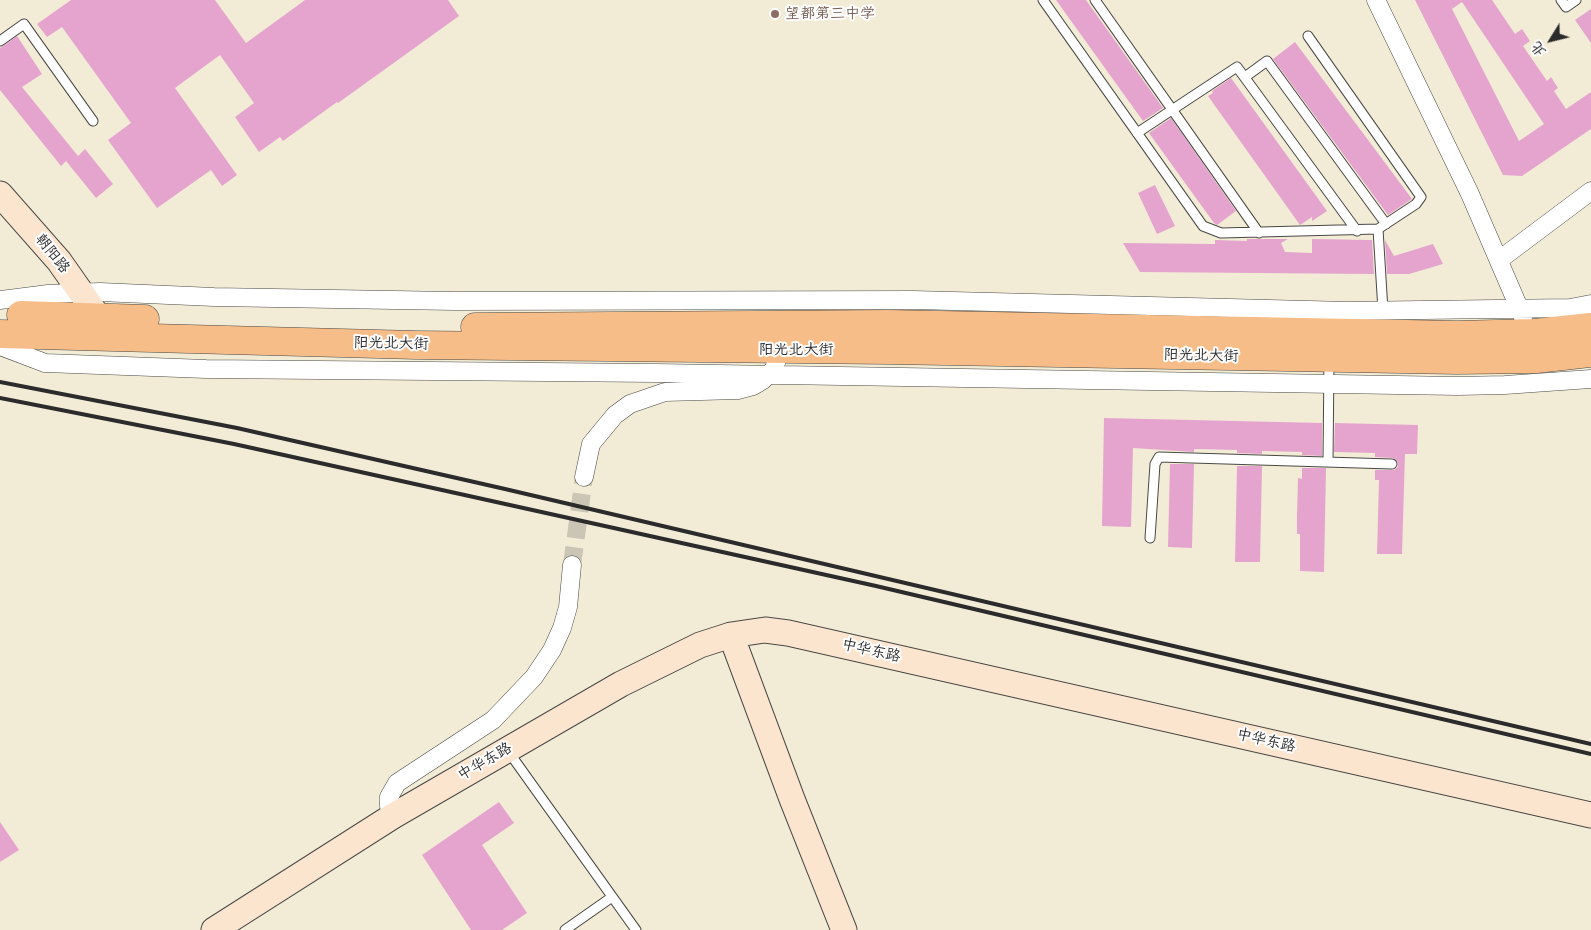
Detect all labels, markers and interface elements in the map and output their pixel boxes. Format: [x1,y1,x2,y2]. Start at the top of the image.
place label: 望都第三中学 [785,5,875,23]
marker: 望都第三中学 [769,8,781,20]
north arrow [1526,15,1576,65]
text: 北 [1524,36,1553,62]
street label: 朝阳路 [31,231,73,277]
street label: 阳光北大街 [353,334,429,354]
street label: 阳光北大街 [759,341,833,359]
street label: 阳光北大街 [1163,346,1239,366]
street label: 中华东路 [840,635,902,667]
street label: 中华东路 [1235,725,1297,757]
street label: 中华东路 [455,739,515,785]

